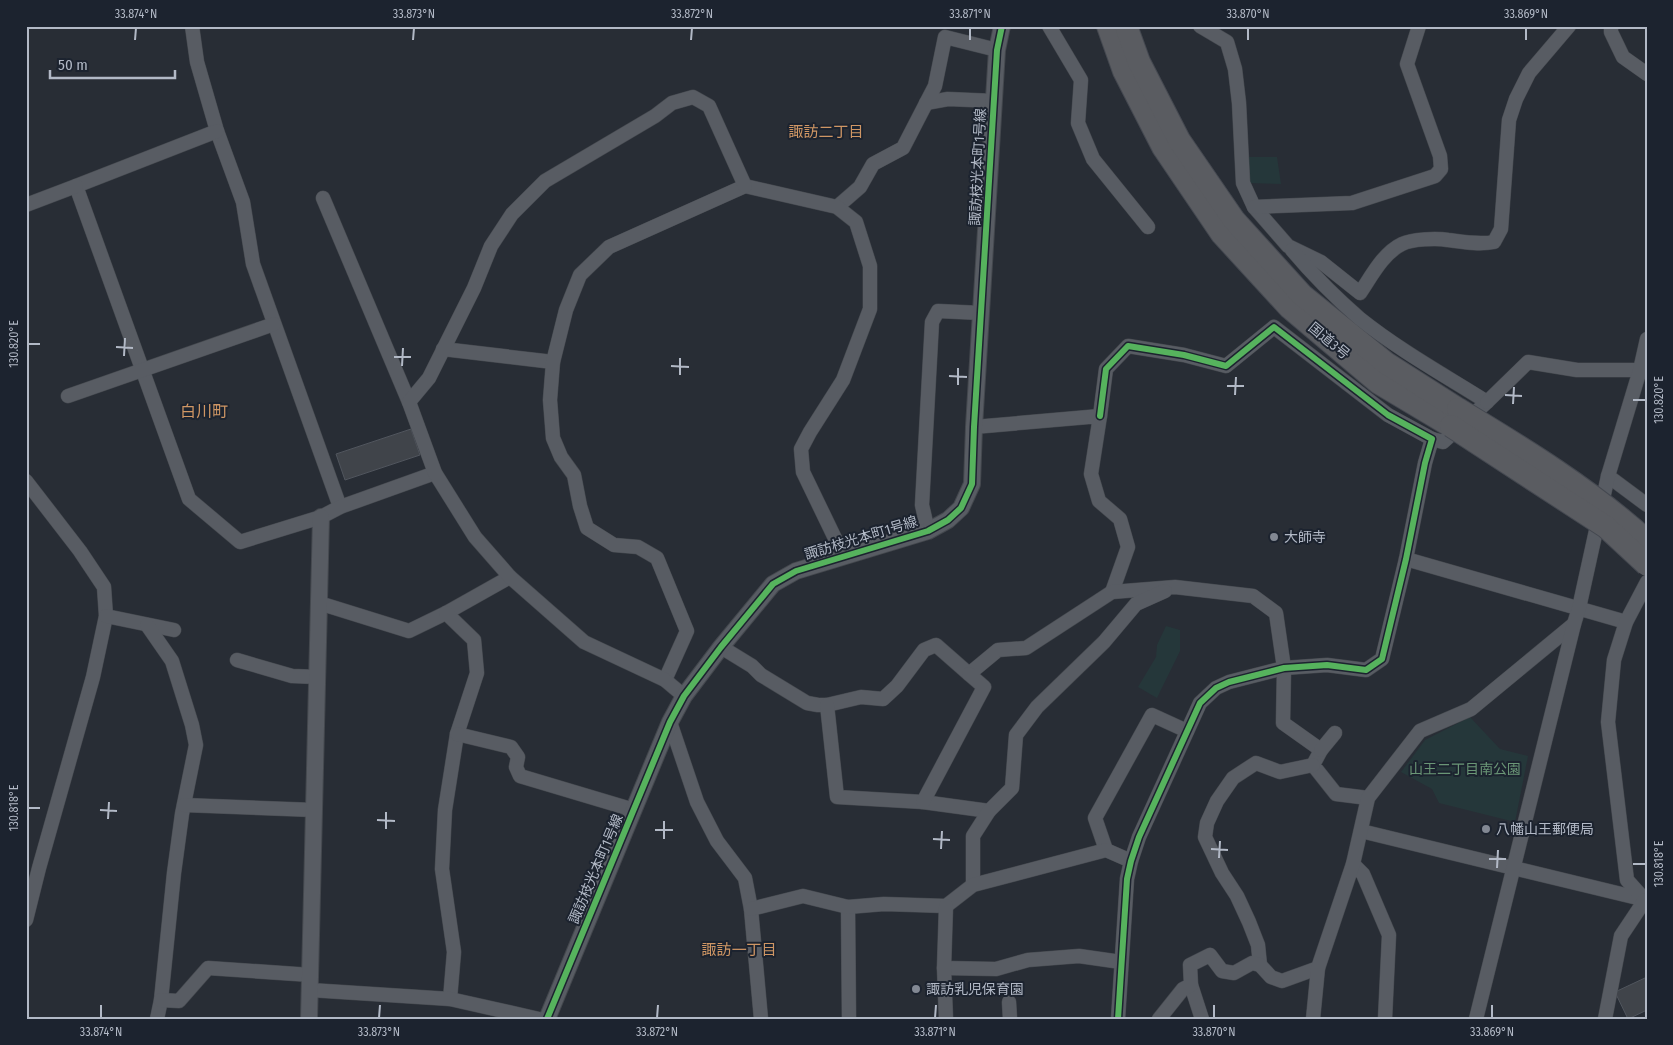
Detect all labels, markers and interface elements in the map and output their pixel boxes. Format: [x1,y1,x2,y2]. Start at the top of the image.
text: 33.874°N [115,7,157,21]
text: 33.873°N [393,7,435,21]
text: 33.872°N [671,7,713,21]
text: 33.871°N [949,7,991,21]
text: 33.870°N [1226,7,1270,21]
text: 33.869°N [1504,7,1548,21]
scale bar [50,48,175,80]
text: 50 m [58,56,88,74]
street label: 諏訪枝光本町1号線 [966,108,990,226]
district label: 諏訪二丁目 [788,123,864,141]
street label: 国道3号 [1305,319,1353,363]
text: 130.820°E [7,320,21,368]
text: 130.820°E [1652,376,1666,424]
district label: 白川町 [180,402,228,421]
street label: 諏訪枝光本町1号線 [802,513,920,563]
place label: 大師寺 [1284,529,1326,546]
marker: 大師寺 [1268,531,1280,543]
park label: 山王二丁目南公園 [1409,761,1521,778]
text: 130.818°E [7,784,21,831]
street label: 諏訪枝光本町1号線 [565,812,627,926]
place label: 八幡山王郵便局 [1496,821,1594,838]
marker: 八幡山王郵便局 [1480,823,1492,835]
text: 130.818°E [1652,840,1666,887]
district label: 諏訪一丁目 [701,941,777,959]
place label: 諏訪乳児保育園 [926,981,1024,998]
marker: 諏訪乳児保育園 [910,983,922,995]
text: 33.874°N [80,1025,122,1039]
text: 33.873°N [358,1025,400,1039]
text: 33.872°N [636,1025,678,1039]
text: 33.871°N [914,1025,956,1039]
text: 33.870°N [1192,1025,1236,1039]
text: 33.869°N [1470,1025,1514,1039]

